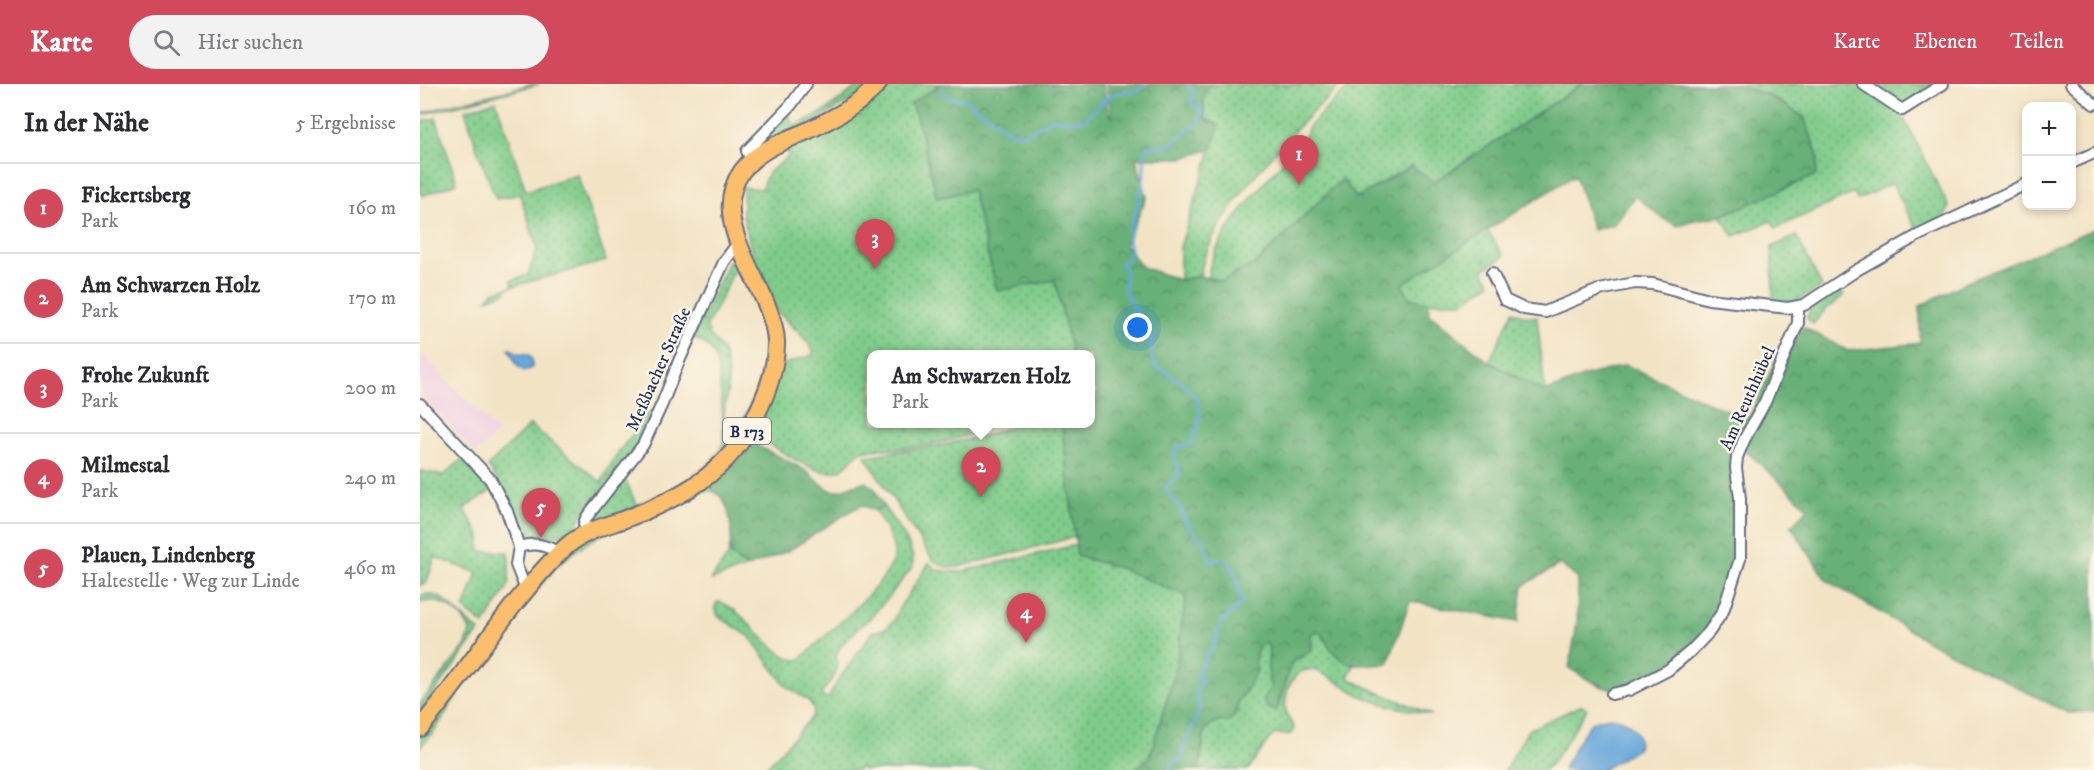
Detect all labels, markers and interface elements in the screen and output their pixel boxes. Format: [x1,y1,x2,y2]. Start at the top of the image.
search box [129,15,549,69]
text: Karte [30,25,93,60]
icon: search [150,26,183,59]
text: Hier suchen [198,29,303,56]
text: Karte [1833,29,1880,55]
text: Ebenen [1913,29,1977,55]
text: Teilen [2010,29,2064,55]
map controls [2022,102,2076,210]
button: + [2022,102,2076,156]
text: In der Nähe [24,107,149,140]
text: 5 Ergebnisse [296,111,396,136]
pin: 1 [1280,135,1318,185]
button: − [2022,156,2076,210]
text: Fickertsberg [81,182,190,209]
text: 1 [40,196,47,221]
text: 160 m [348,196,396,221]
text: Park [81,209,118,234]
pin: 3 [856,220,894,269]
text: Am Schwarzen Holz [81,272,260,299]
text: 2 [39,286,48,311]
text: 170 m [348,286,396,311]
text: Park [81,299,118,324]
street label: Meßbacher Straße [622,304,696,435]
your location [1123,313,1152,342]
street label: Am Reuthhübel [1715,343,1781,454]
popup [867,350,1095,428]
text: Frohe Zukunft [81,362,209,389]
text: Am Schwarzen Holz [892,363,1071,390]
text: 3 [40,376,47,401]
text: 200 m [345,376,396,401]
text: Park [81,389,118,414]
text: Park [892,390,929,415]
road number: B 173 [723,418,771,444]
pin: 2 [962,448,1000,497]
text: Milmestal [81,452,169,479]
text: 4 [38,466,49,491]
text: 240 m [345,466,396,491]
text: Park [81,479,118,504]
pin: 5 [522,488,560,538]
text: Plauen, Lindenberg [81,542,254,569]
text: 5 [39,556,48,581]
text: 460 m [344,556,396,581]
text: Haltestelle · Weg zur Linde [81,569,300,594]
pin: 4 [1006,594,1046,643]

